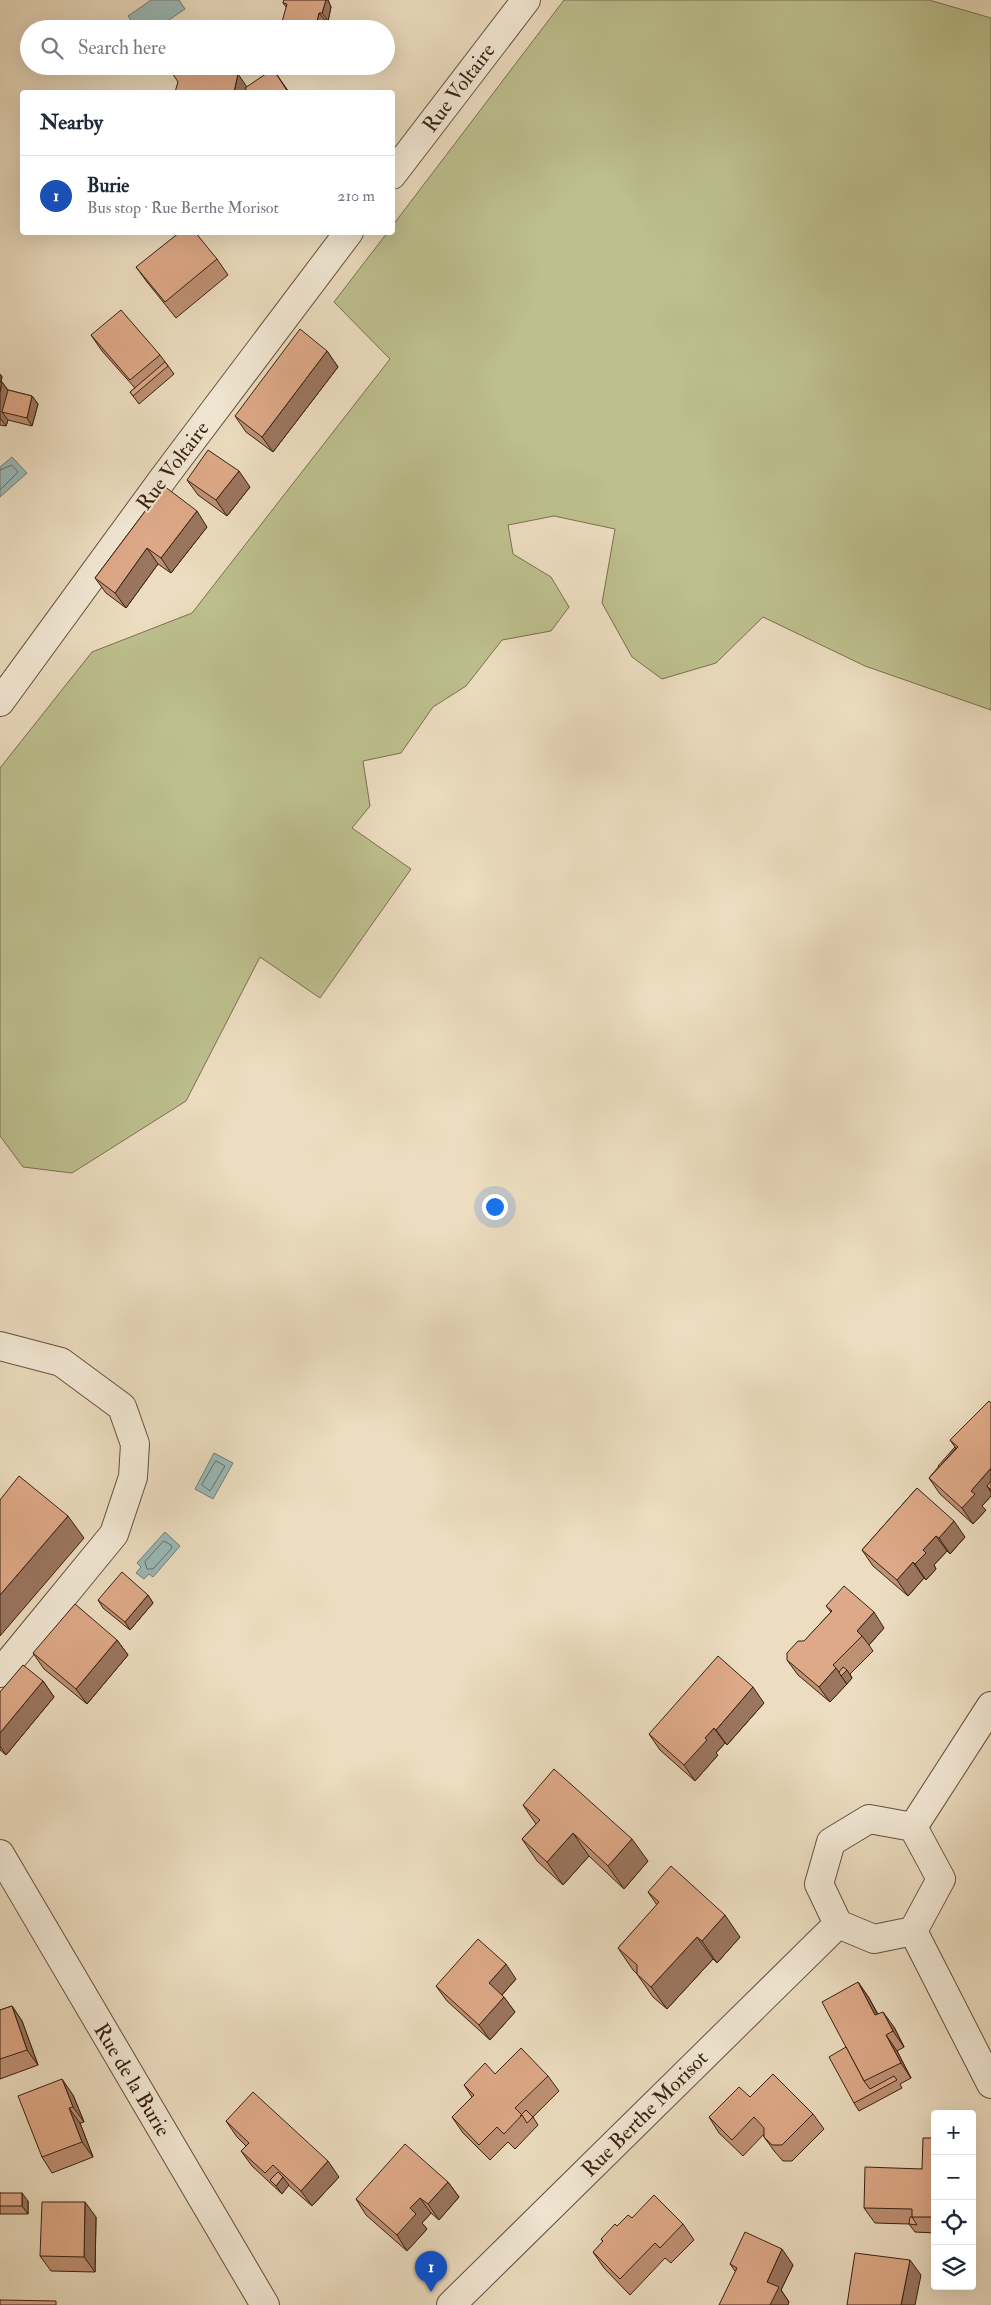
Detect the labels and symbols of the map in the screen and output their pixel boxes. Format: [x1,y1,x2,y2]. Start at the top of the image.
street label: Rue Voltaire [417,38,501,138]
street label: Rue Voltaire [131,416,215,516]
your location [482,1194,508,1220]
street label: Rue de la Burie [88,2018,177,2142]
street label: Rue Berthe Morisot [576,2045,714,2183]
pin: 1 [415,2251,447,2292]

